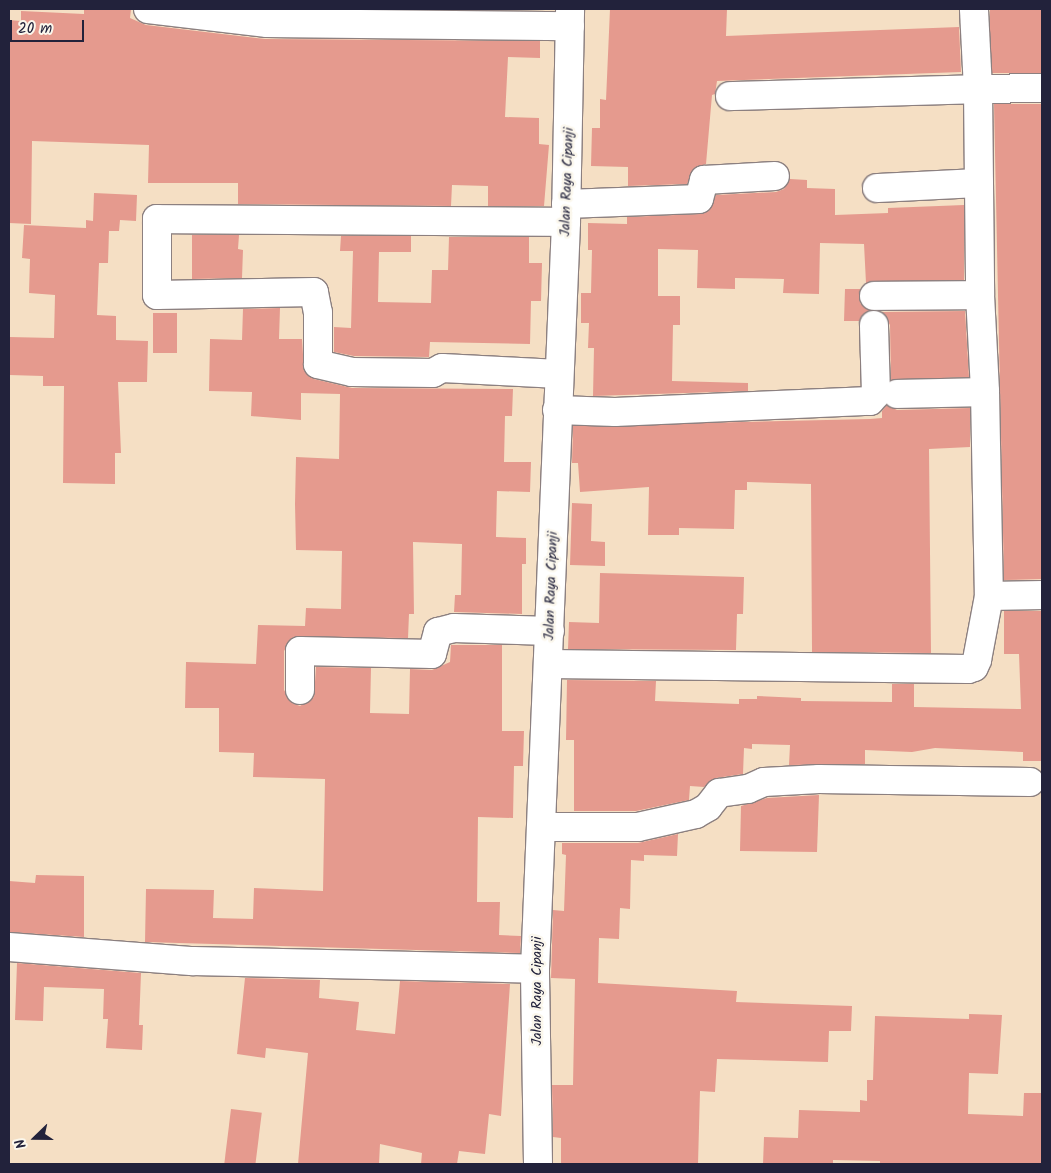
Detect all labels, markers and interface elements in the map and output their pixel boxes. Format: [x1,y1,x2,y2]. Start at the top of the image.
scale bar [12,10,86,42]
text: 20 m [18,17,52,41]
street label: Jalan Raya Cipanji [557,127,577,237]
street label: Jalan Raya Cipanji [541,531,561,641]
street label: Jalan Raya Cipanji [529,936,545,1046]
north arrow [10,1113,60,1163]
text: N [9,1135,33,1152]

